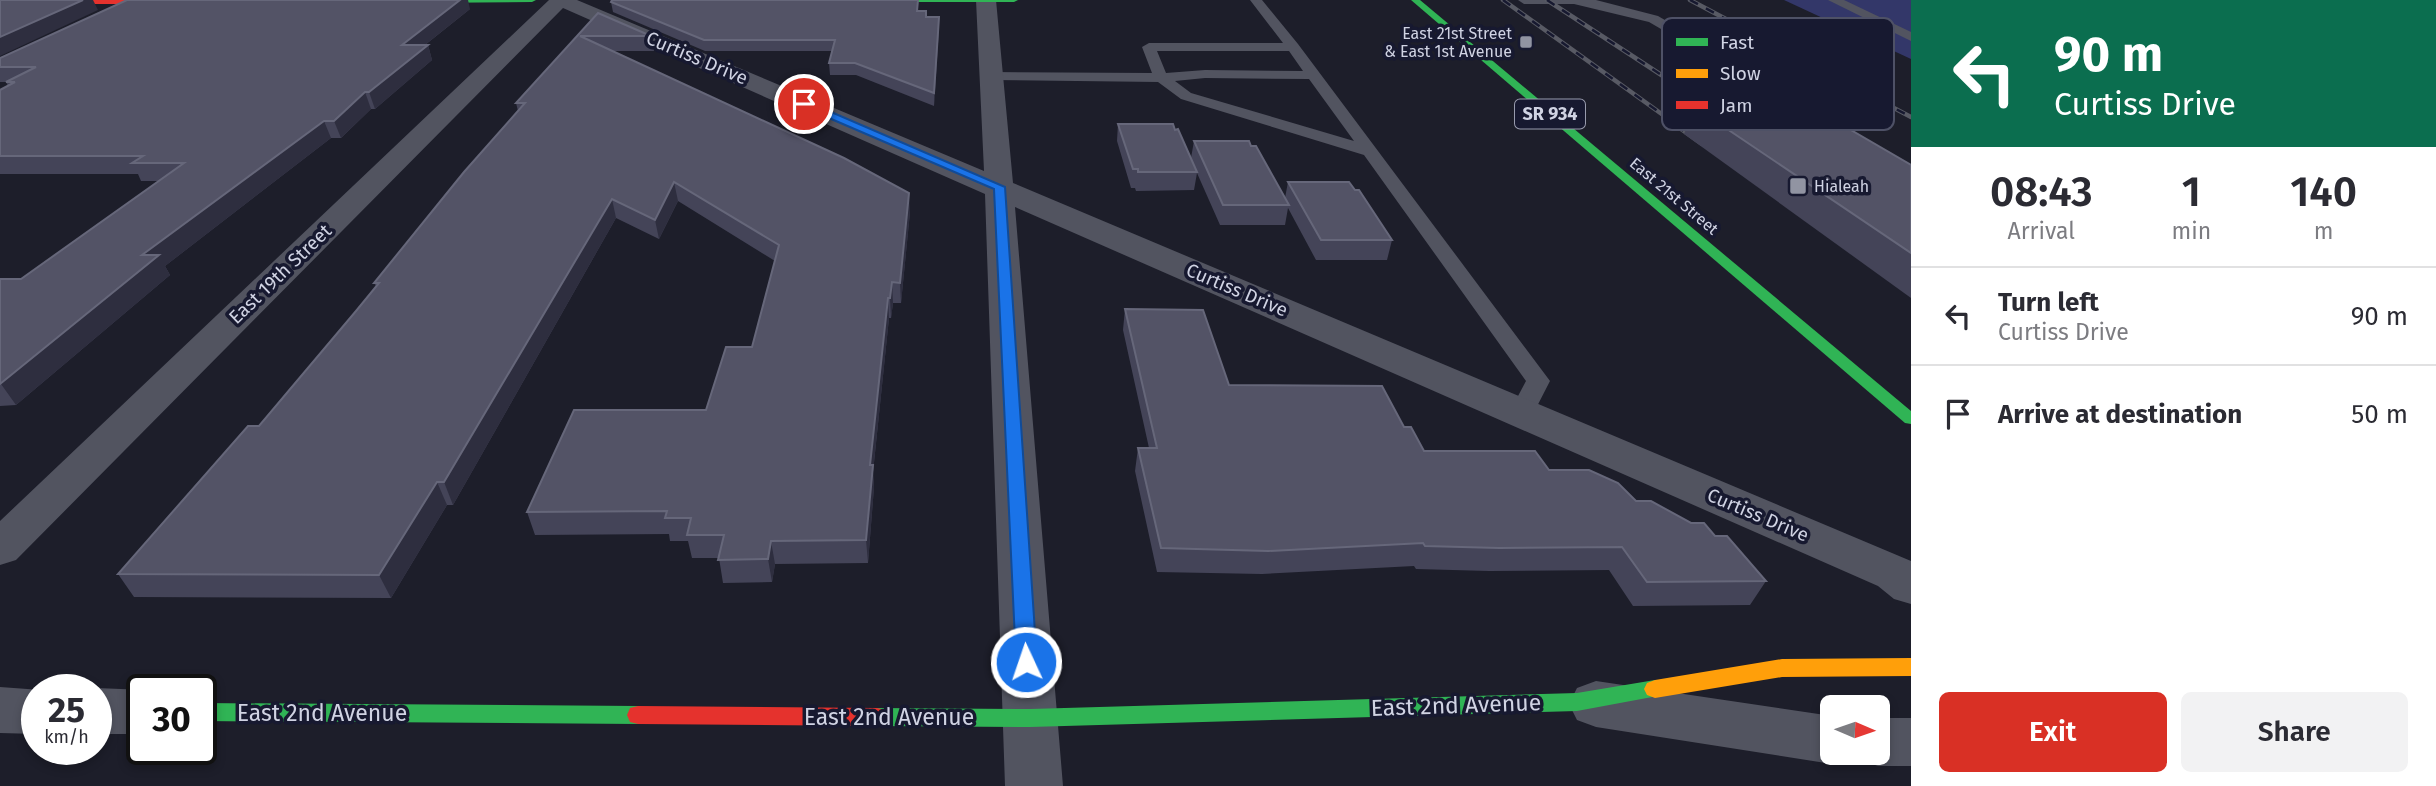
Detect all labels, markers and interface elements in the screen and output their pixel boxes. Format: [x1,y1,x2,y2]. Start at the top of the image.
legend [1662,18,1894,130]
place label: East 21st Street & East 1st Avenue [1384,24,1512,61]
text: 90 m [2054,25,2163,84]
street label: Curtiss Drive [643,26,751,90]
icon: left [1939,28,2030,119]
text: Fast [1720,31,1754,54]
marker: East 21st Street & East 1st Avenue [1518,34,1534,50]
text: Slow [1720,62,1761,85]
pin [774,74,834,134]
icon: arrive [785,85,823,123]
text: Curtiss Drive [2054,85,2236,123]
text: Jam [1720,94,1752,117]
road number: SR 934 [1515,100,1585,128]
street label: East 21st Street [1626,153,1722,239]
text: 08:43 [1990,167,2093,217]
text: 1 [2182,167,2201,217]
text: 140 [2290,167,2357,217]
marker: Hialeah [1788,176,1808,196]
place label: Hialeah [1814,177,1869,196]
text: Arrival [2008,217,2075,245]
text: min [2172,217,2211,245]
text: m [2314,217,2333,245]
street label: East 19th Street [224,219,336,329]
street label: Curtiss Drive [1183,258,1291,322]
text: Turn left [1998,287,2099,318]
icon: left [1939,297,1977,335]
text: 90 m [2351,301,2408,332]
text: Curtiss Drive [1998,318,2129,346]
icon: arrive [1939,395,1977,433]
text: Arrive at destination [1998,399,2242,430]
text: 50 m [2351,399,2408,430]
street label: Curtiss Drive [1704,483,1812,547]
position arrow [989,625,1063,699]
speed limit sign: 30 [126,674,217,765]
street label: East 2nd Avenue [1370,688,1542,722]
text: 25 [48,689,85,731]
button: Exit [1939,692,2167,772]
button: Share [2181,692,2408,772]
north arrow [1820,695,1890,765]
map controls [1820,695,1890,765]
street label: East 2nd Avenue [237,699,407,727]
street label: East 2nd Avenue [804,703,974,731]
text: km/h [44,726,89,748]

